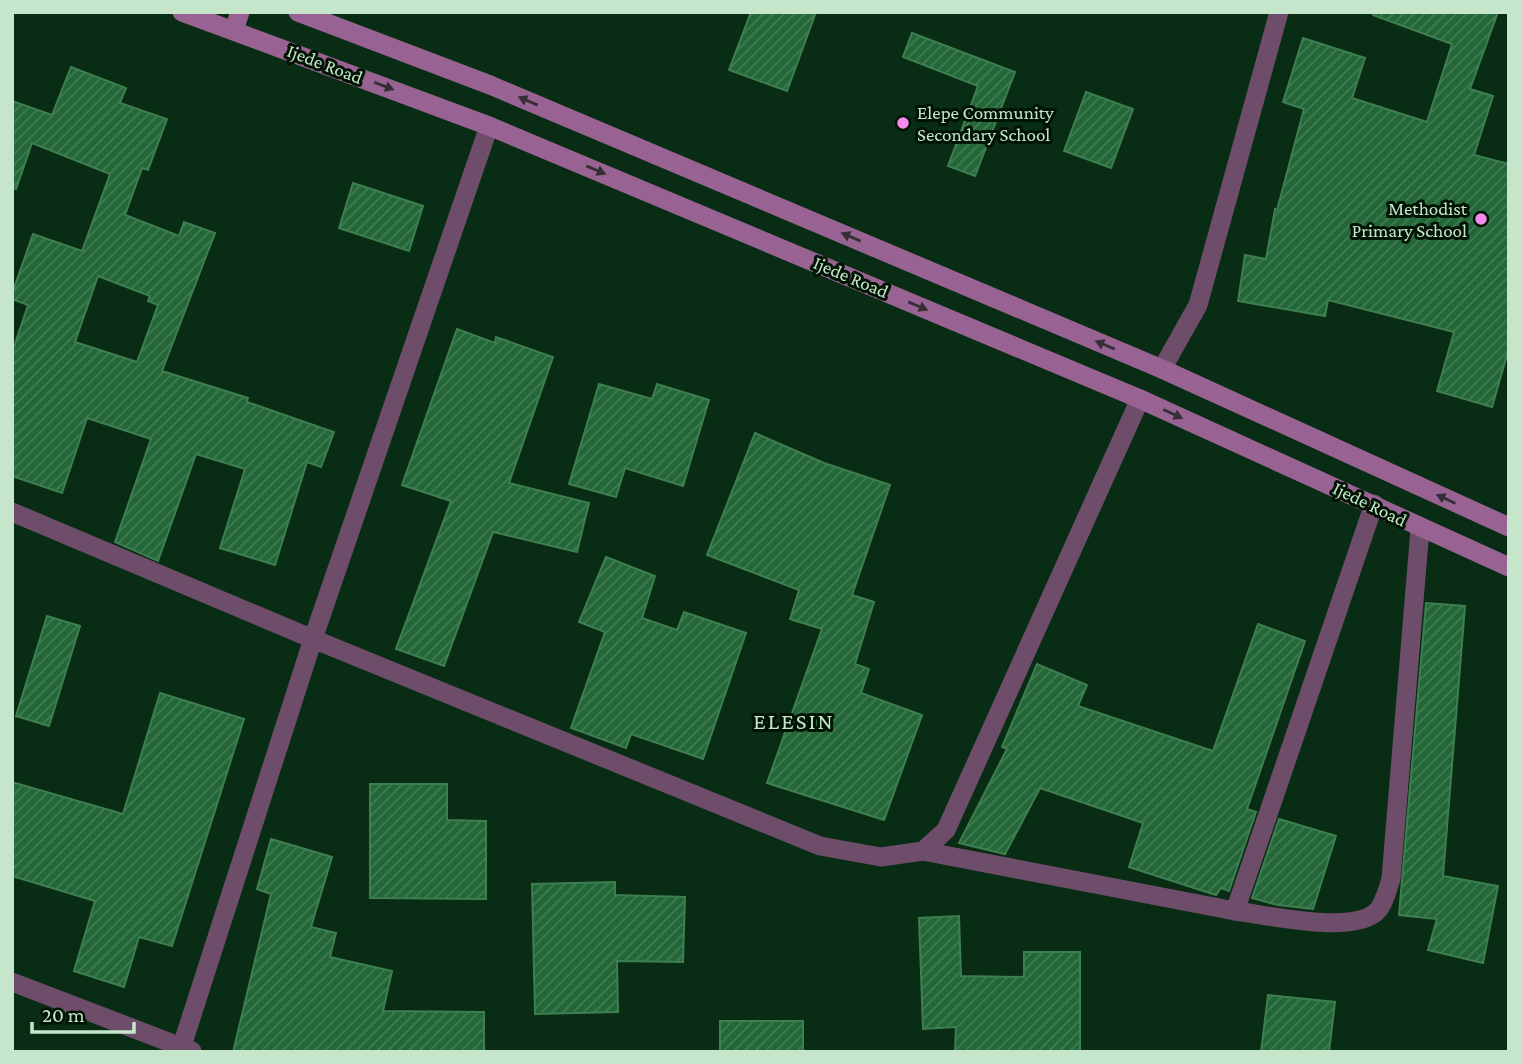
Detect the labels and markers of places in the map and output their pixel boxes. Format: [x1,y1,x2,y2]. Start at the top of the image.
place label: Elepe Community Secondary School [917,102,1054,145]
marker: Elepe Community Secondary School [895,115,911,131]
place label: Methodist Primary School [1352,198,1468,241]
marker: Methodist Primary School [1473,211,1489,227]

